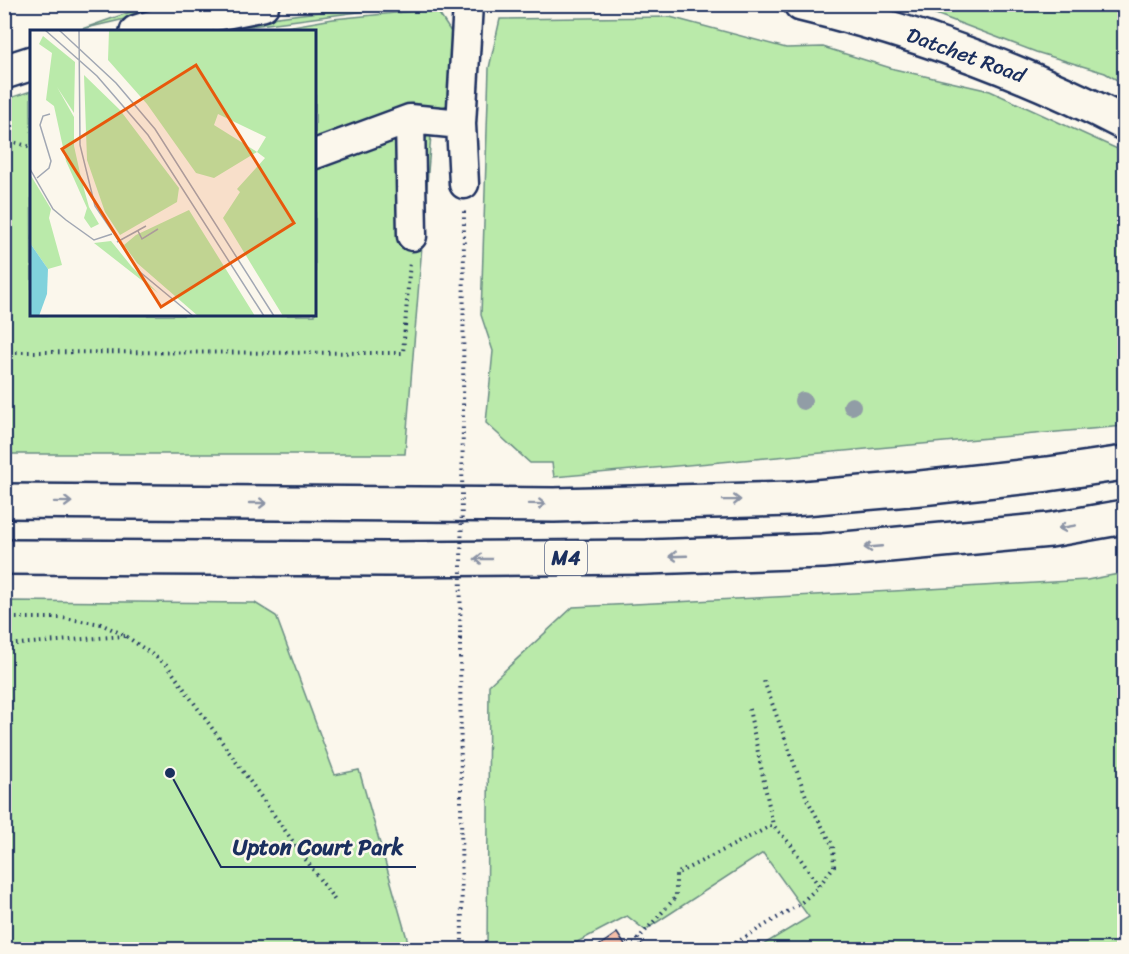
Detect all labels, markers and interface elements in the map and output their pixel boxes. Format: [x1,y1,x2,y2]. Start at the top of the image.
street label: Datchet Road [901,16,1033,95]
inset map [30,30,316,316]
one-way arrow [721,495,741,506]
one-way arrow [52,496,72,508]
one-way arrow [247,497,267,509]
one-way arrow [526,499,546,510]
one-way arrow [1057,522,1077,533]
road number: M4 [545,541,587,575]
one-way arrow [863,542,883,553]
one-way arrow [669,550,689,562]
one-way arrow [474,553,494,564]
callout: Upton Court Park [221,827,416,867]
text: Upton Court Park [233,828,404,867]

